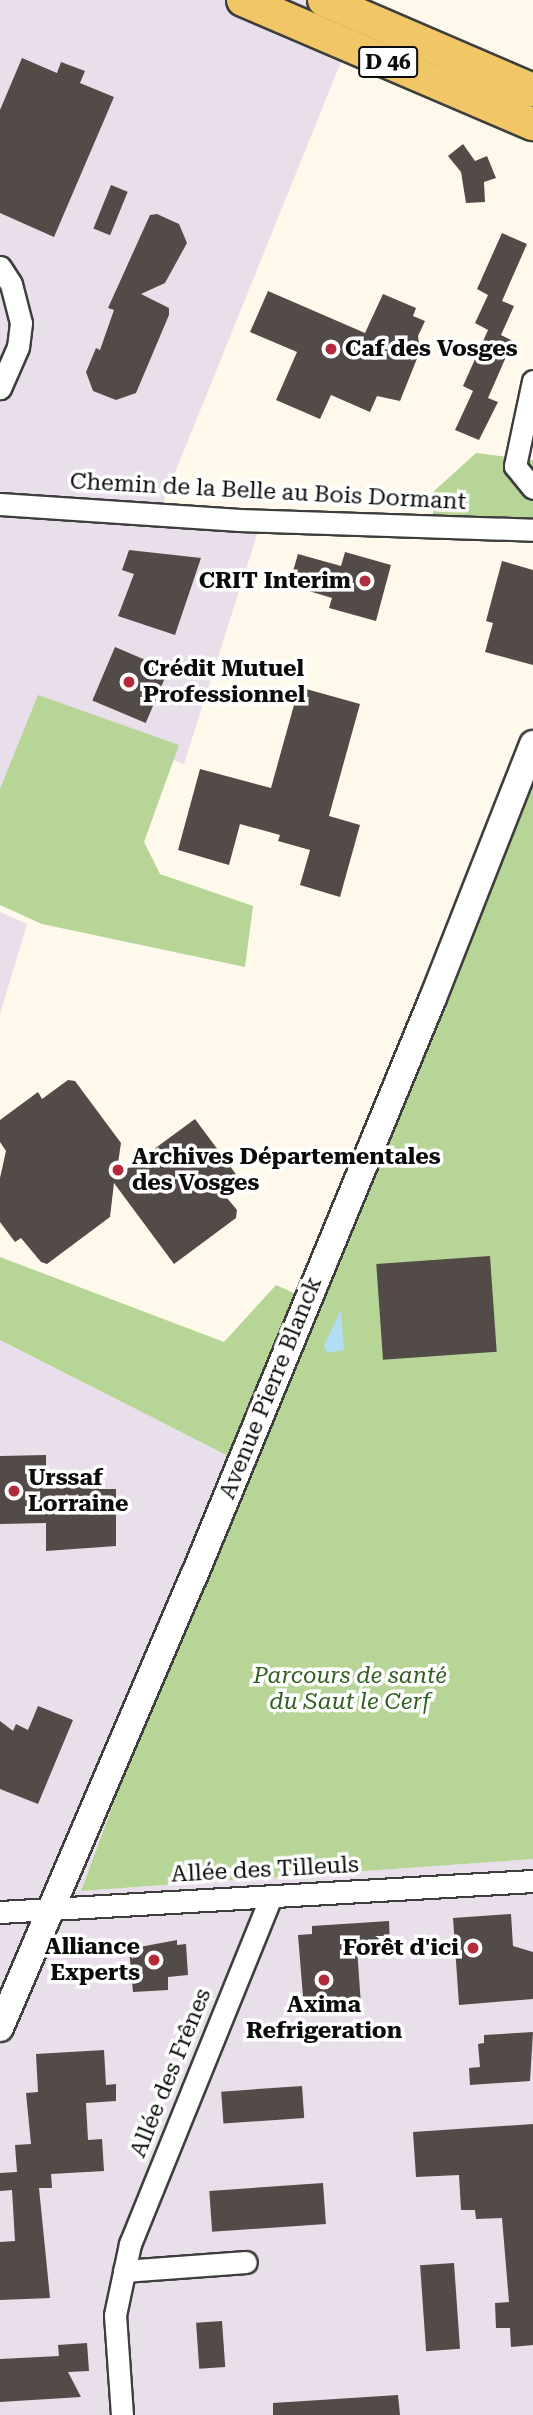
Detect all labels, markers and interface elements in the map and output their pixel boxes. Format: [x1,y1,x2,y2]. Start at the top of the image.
road number: D 46 [356,44,420,80]
place label: Caf des Vosges [345,335,518,363]
marker: Caf des Vosges [323,341,339,357]
street label: Chemin de la Belle au Bois Dormant [69,468,467,516]
place label: CRIT Interim [199,567,351,595]
marker: CRIT Interim [357,573,373,589]
place label: Crédit Mutuel Professionnel [143,655,305,709]
marker: Crédit Mutuel Professionnel [121,674,137,690]
place label: Archives Départementales des Vosges [132,1143,441,1197]
marker: Archives Départementales des Vosges [110,1162,126,1178]
street label: Avenue Pierre Blanck [214,1273,328,1503]
place label: Urssaf Lorraine [28,1464,128,1518]
marker: Urssaf Lorraine [6,1483,22,1499]
park label: Parcours de santé du Saut le Cerf [253,1662,447,1716]
street label: Allée des Tilleuls [170,1851,360,1889]
place label: Alliance Experts [45,1933,140,1987]
place label: Forêt d'ici [343,1934,459,1962]
marker: Forêt d'ici [465,1940,481,1956]
marker: Alliance Experts [146,1952,162,1968]
marker: Axima Refrigeration [316,1972,332,1988]
street label: Allée des Frênes [125,1985,217,2161]
place label: Axima Refrigeration [246,1991,402,2045]

